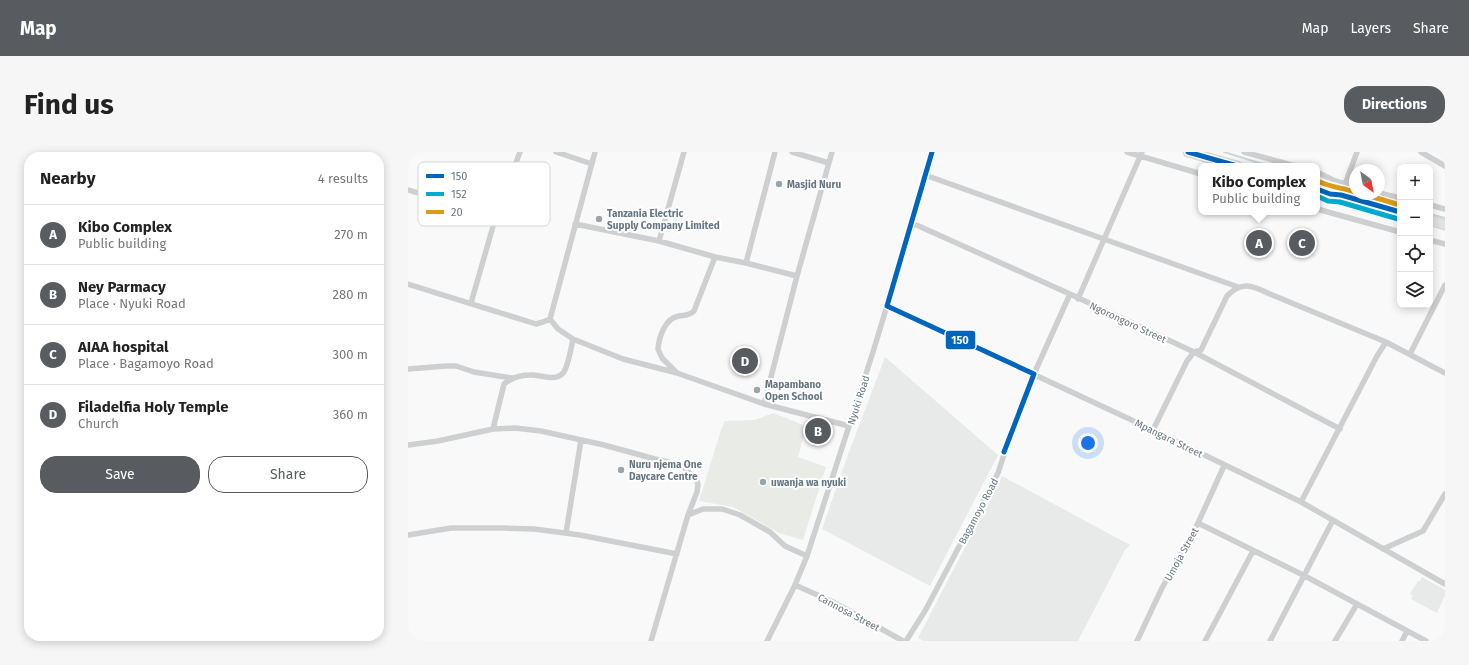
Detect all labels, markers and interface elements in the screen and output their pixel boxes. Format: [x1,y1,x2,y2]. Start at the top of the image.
text: Map [20,17,57,40]
text: Map [1302,20,1328,37]
text: Layers [1350,20,1391,37]
text: Share [1413,20,1449,37]
button: Directions [1344,86,1445,123]
text: Find us [24,88,114,121]
legend [418,162,550,226]
popup [1198,163,1320,215]
north arrow [1349,164,1385,200]
map controls [1397,164,1433,308]
button: + [1397,164,1433,200]
text: Nearby [40,168,95,189]
text: 150 [451,170,467,183]
text: 4 results [318,171,368,186]
text: Kibo Complex [1212,173,1306,191]
marker: Masjid Nuru [774,179,784,189]
place label: Masjid Nuru [787,179,841,191]
text: 152 [451,188,467,201]
text: Public building [1212,191,1300,206]
button: − [1397,200,1433,236]
text: 20 [451,206,463,219]
place label: Tanzania Electric Supply Company Limited [607,208,720,232]
marker: Tanzania Electric Supply Company Limited [594,214,604,224]
text: Kibo Complex [78,218,172,236]
text: A [49,227,57,242]
text: 270 m [334,227,368,242]
pin: A [1246,228,1272,258]
pin: C [1289,228,1315,258]
text: Public building [78,236,166,251]
button: locate [1397,236,1433,272]
button: layers [1397,272,1433,308]
text: Ney Parmacy [78,278,166,296]
text: B [49,287,57,302]
text: 280 m [333,287,368,302]
text: Place · Nyuki Road [78,296,186,311]
street label: Ngorongoro Street [1087,300,1168,346]
line badge: 150 [945,330,976,350]
text: 150 [951,334,969,347]
text: AIAA hospital [78,338,168,356]
pin: D [732,346,758,376]
text: C [49,347,57,362]
text: 300 m [332,347,368,362]
text: Place · Bagamoyo Road [78,356,214,371]
street label: Nyuki Road [845,374,873,427]
place label: Mapambano Open School [765,379,822,403]
marker: Mapambano Open School [752,385,762,395]
text: Filadelfia Holy Temple [78,398,228,416]
text: D [49,407,57,422]
text: 360 m [333,407,368,422]
text: Church [78,416,119,431]
pin: B [805,416,831,446]
street label: Mpangara Street [1133,417,1205,461]
your location [1078,433,1098,453]
button: Save [40,456,200,493]
button: Share [208,456,368,493]
place label: Nuru njema One Daycare Centre [629,459,703,483]
marker: Nuru njema One Daycare Centre [616,465,626,475]
marker: uwanja wa nyuki [758,477,768,487]
place label: uwanja wa nyuki [771,477,846,489]
street label: Bagamoyo Road [957,477,1001,546]
street label: Umoja Street [1162,525,1202,583]
street label: Cannosa Street [816,592,882,634]

